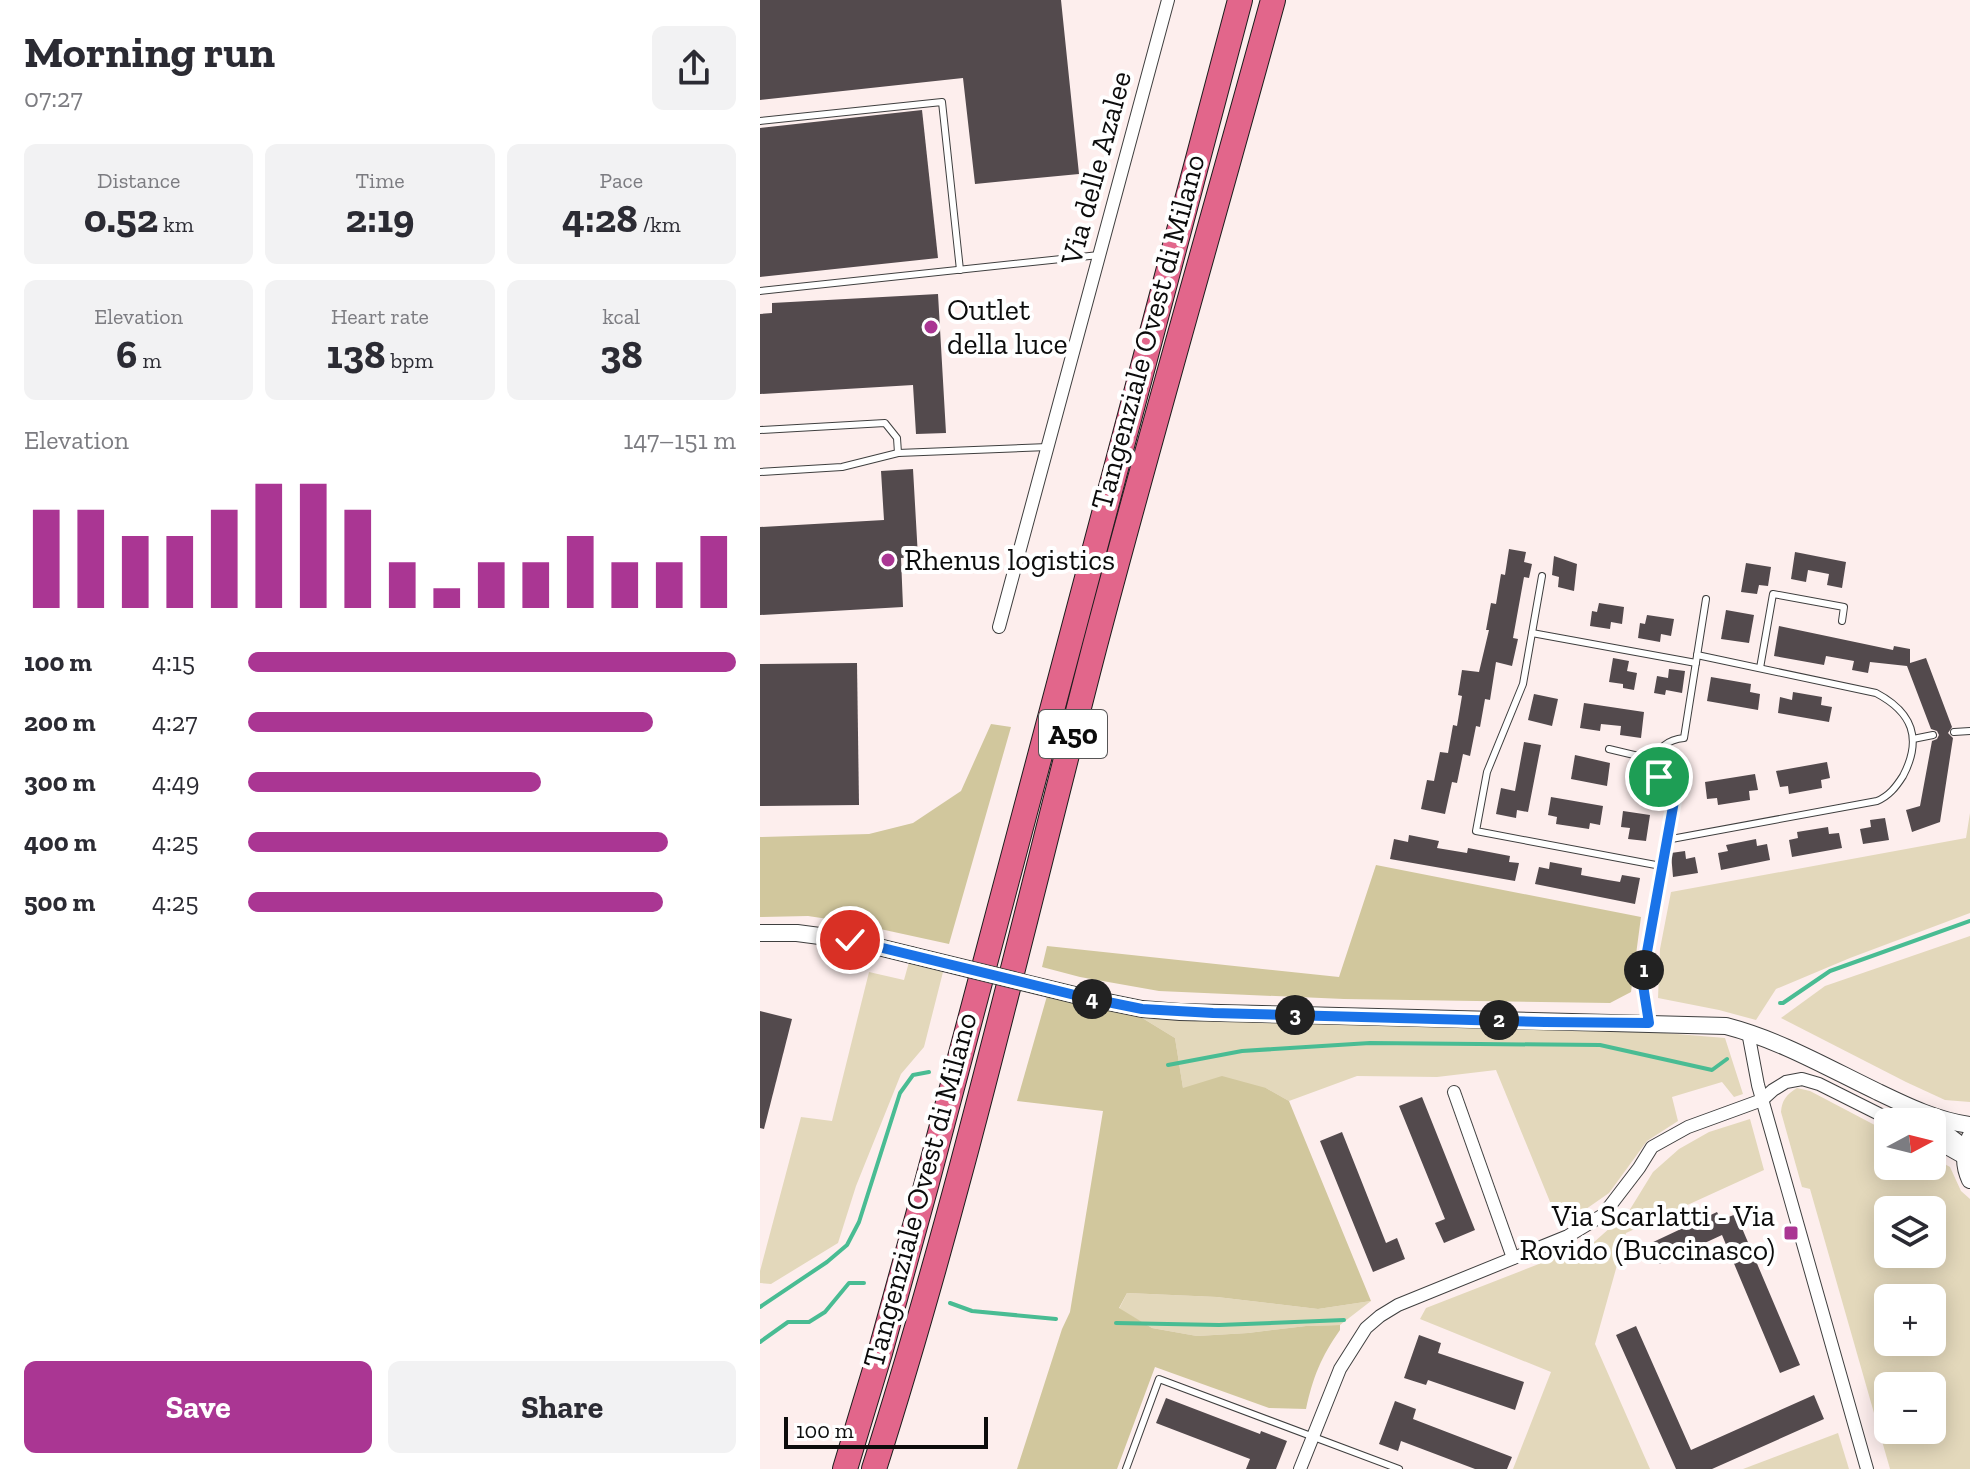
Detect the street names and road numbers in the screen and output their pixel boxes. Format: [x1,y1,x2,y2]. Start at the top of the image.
street label: Via delle Azalee [1053,67,1139,270]
street label: Tangenziale Ovest di Milano [1083,150,1213,514]
road number: A50 [1039,710,1107,758]
street label: Tangenziale Ovest di Milano [855,1008,985,1372]

